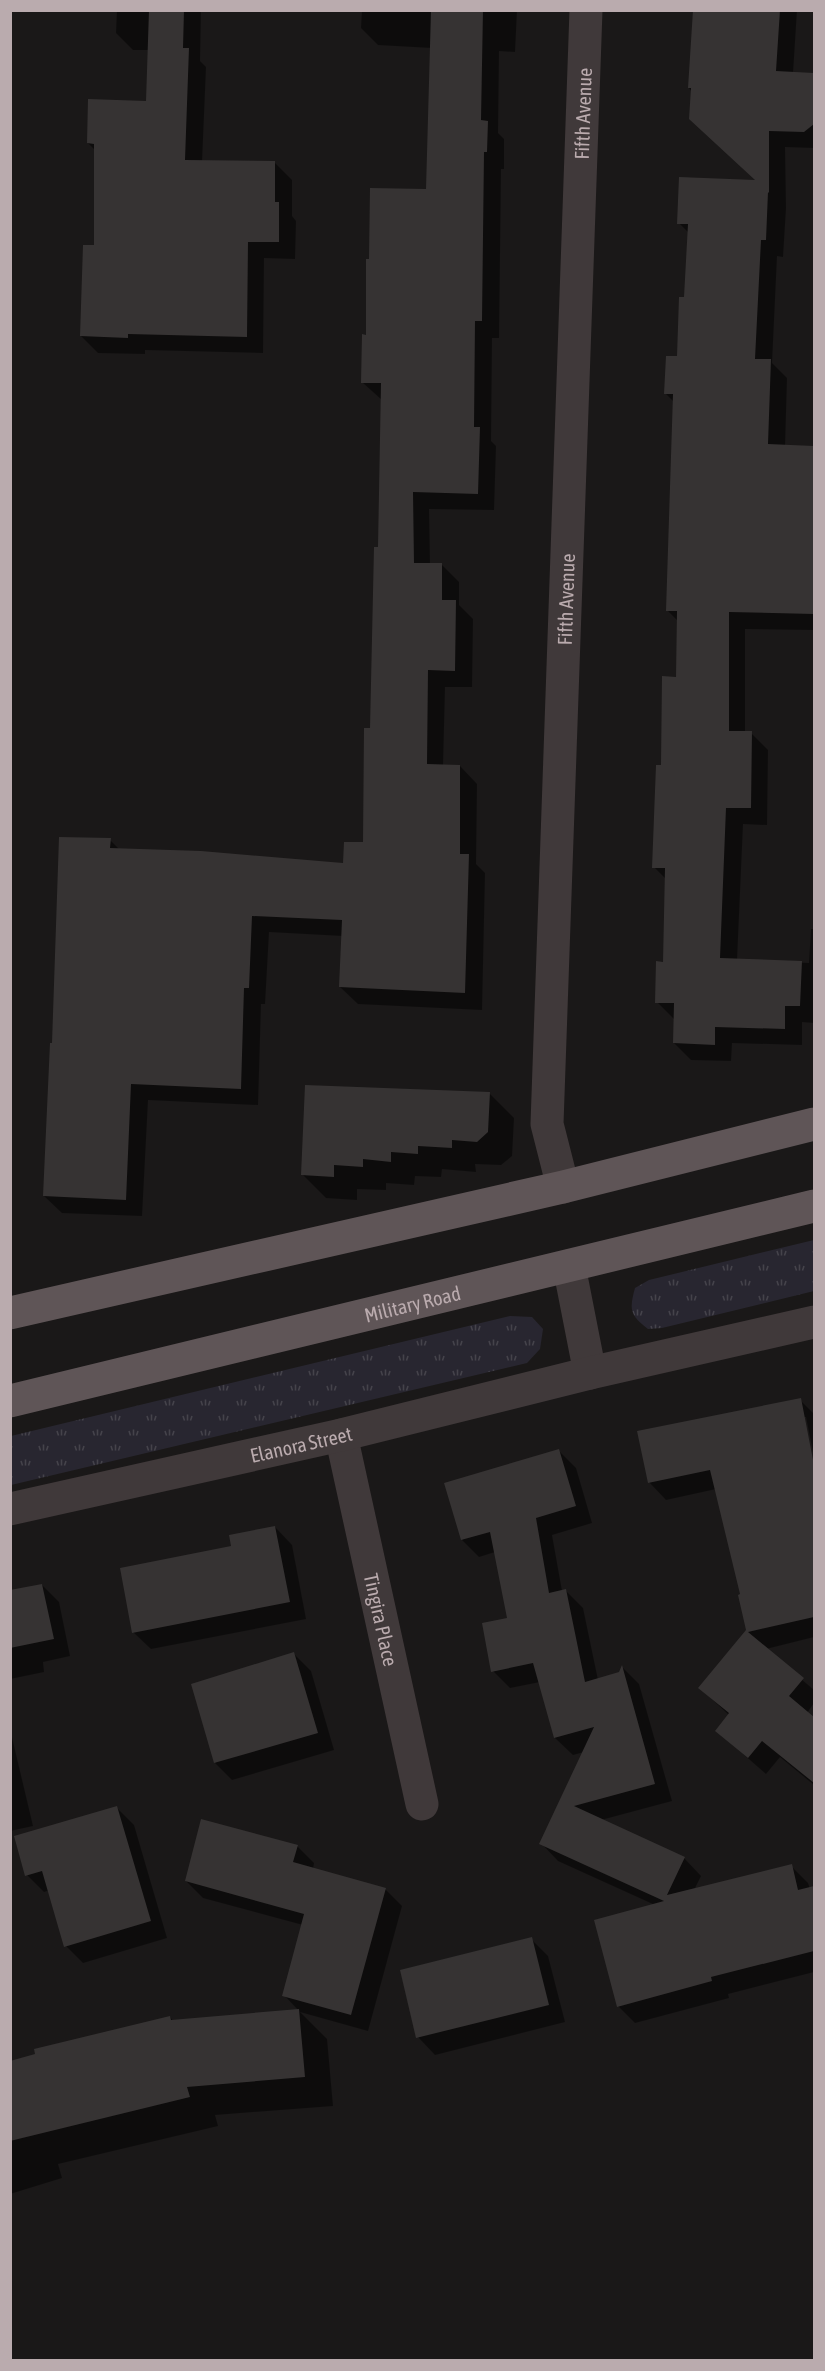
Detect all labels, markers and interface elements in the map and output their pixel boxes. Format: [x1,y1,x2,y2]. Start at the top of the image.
street label: Fifth Avenue [569,67,595,160]
street label: Fifth Avenue [552,553,578,646]
street label: Military Road [362,1281,463,1326]
street label: Elanora Street [248,1421,354,1467]
street label: Tingira Place [360,1571,403,1668]

